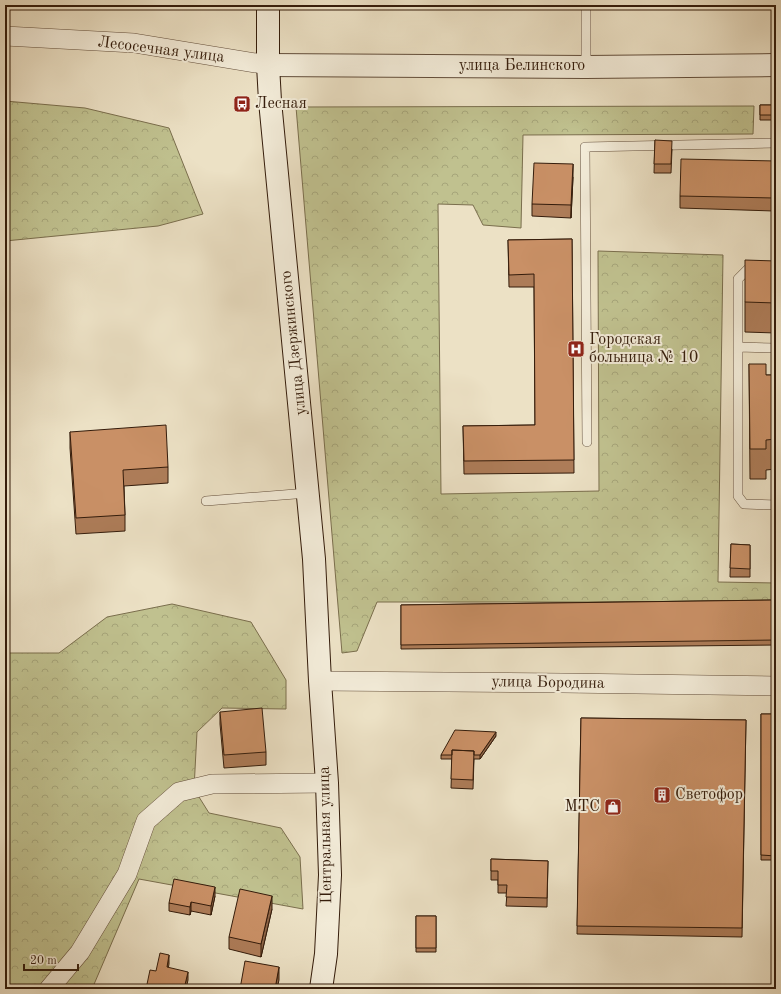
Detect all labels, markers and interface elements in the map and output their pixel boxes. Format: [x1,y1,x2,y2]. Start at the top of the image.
street label: Лесосечная улица [97,34,225,66]
street label: улица Белинского [459,58,585,74]
bus stop icon: Лесная [232,94,252,114]
place label: Лесная [255,96,307,112]
street label: улица Дзержинского [278,270,310,416]
place label: Городская больница № 10 [589,332,698,366]
hospital icon: Городская больница № 10 [566,339,586,359]
street label: улица Бородина [491,674,605,692]
street label: Центральная улица [317,766,335,904]
building icon: Светофор [652,785,672,805]
place label: Светофор [675,787,743,803]
shop icon: МТС [603,797,623,817]
place label: МТС [564,799,600,815]
scale bar [24,946,78,972]
text: 20 m [30,955,57,967]

